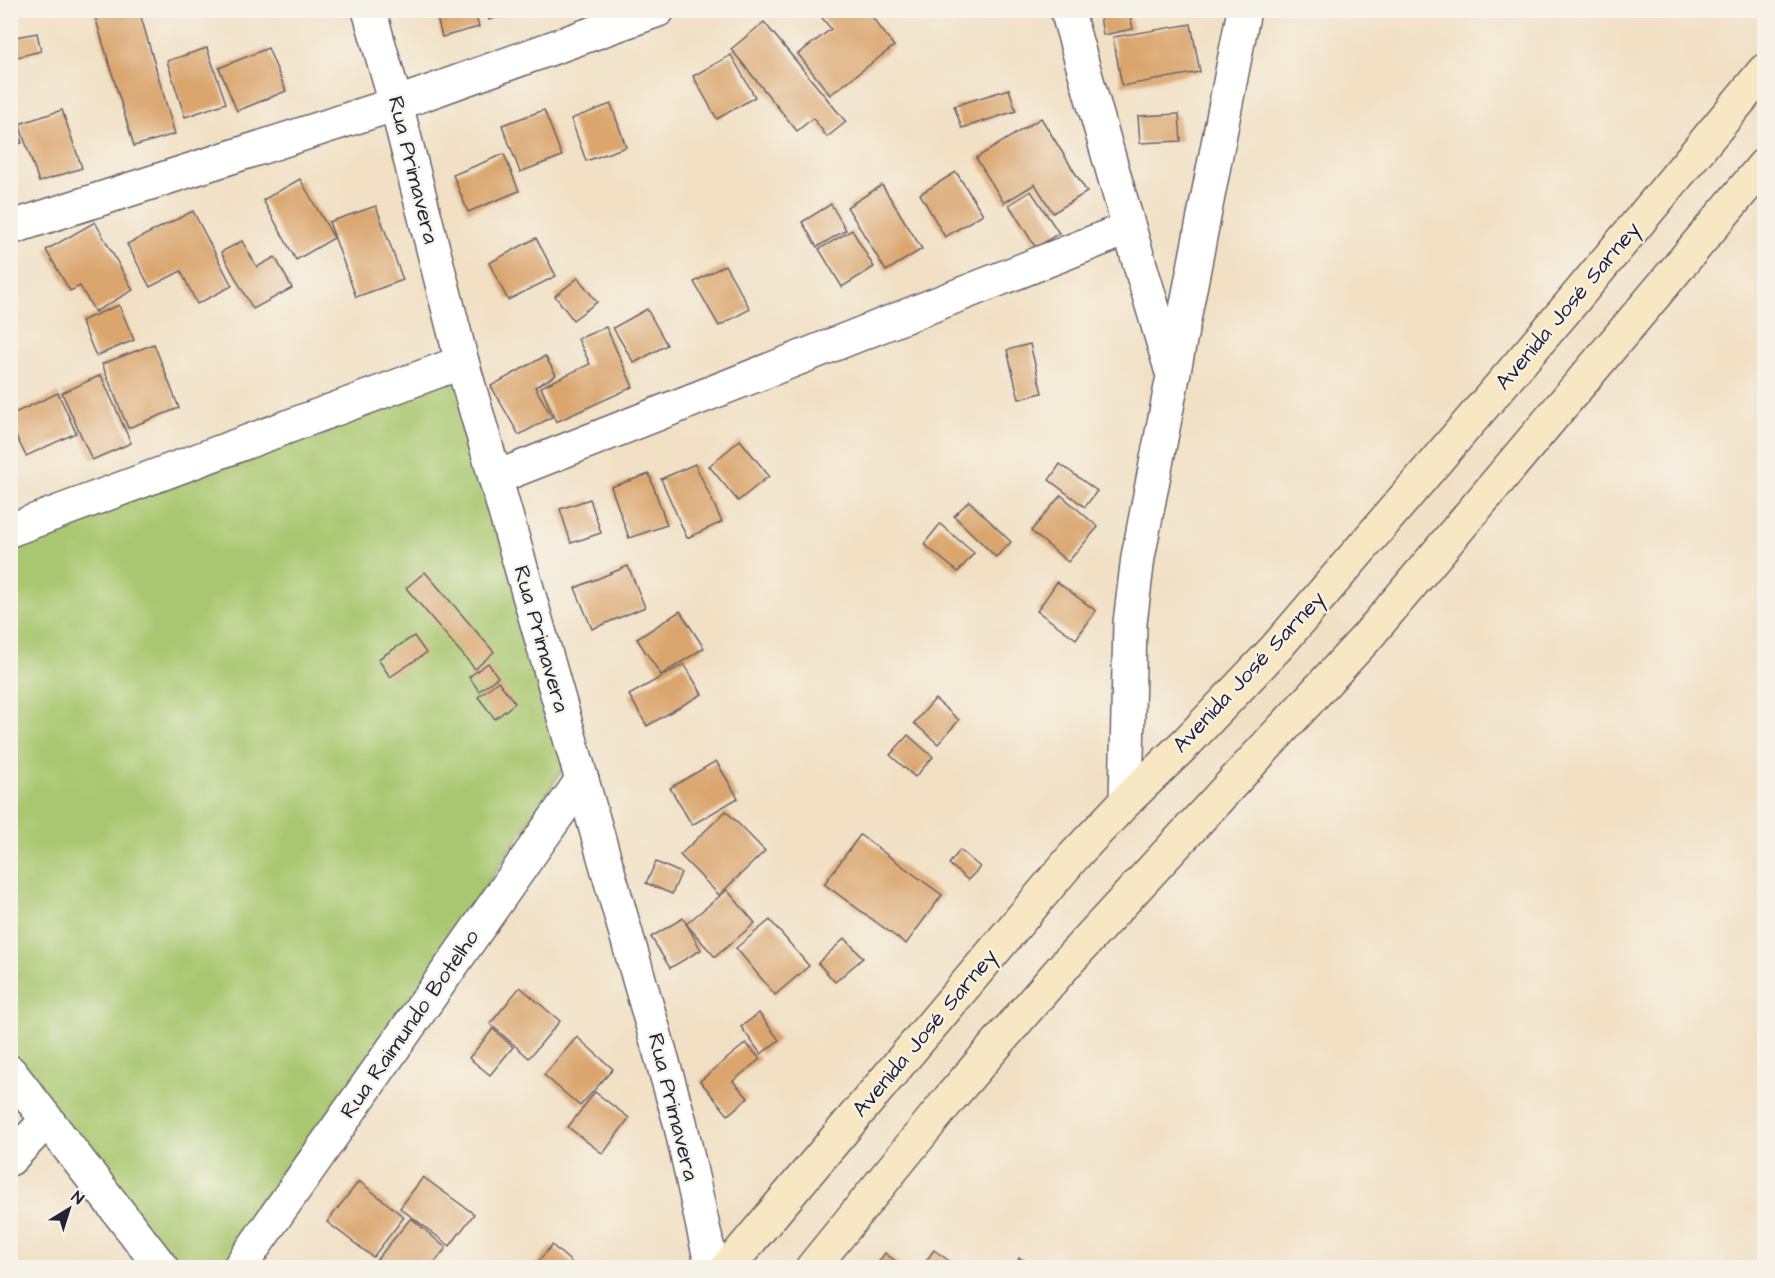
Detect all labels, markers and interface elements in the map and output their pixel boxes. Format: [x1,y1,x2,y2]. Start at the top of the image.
street label: Rua Primavera [380,93,446,247]
street label: Avenida José Sarney [1488,215,1649,398]
street label: Rua Primavera [505,562,577,716]
street label: Avenida José Sarney [1166,584,1333,760]
street label: Rua Raimundo Botelho [333,923,487,1125]
street label: Avenida José Sarney [845,942,1006,1125]
street label: Rua Primavera [640,1030,706,1184]
north arrow [39,1179,99,1239]
text: N [67,1186,88,1210]

